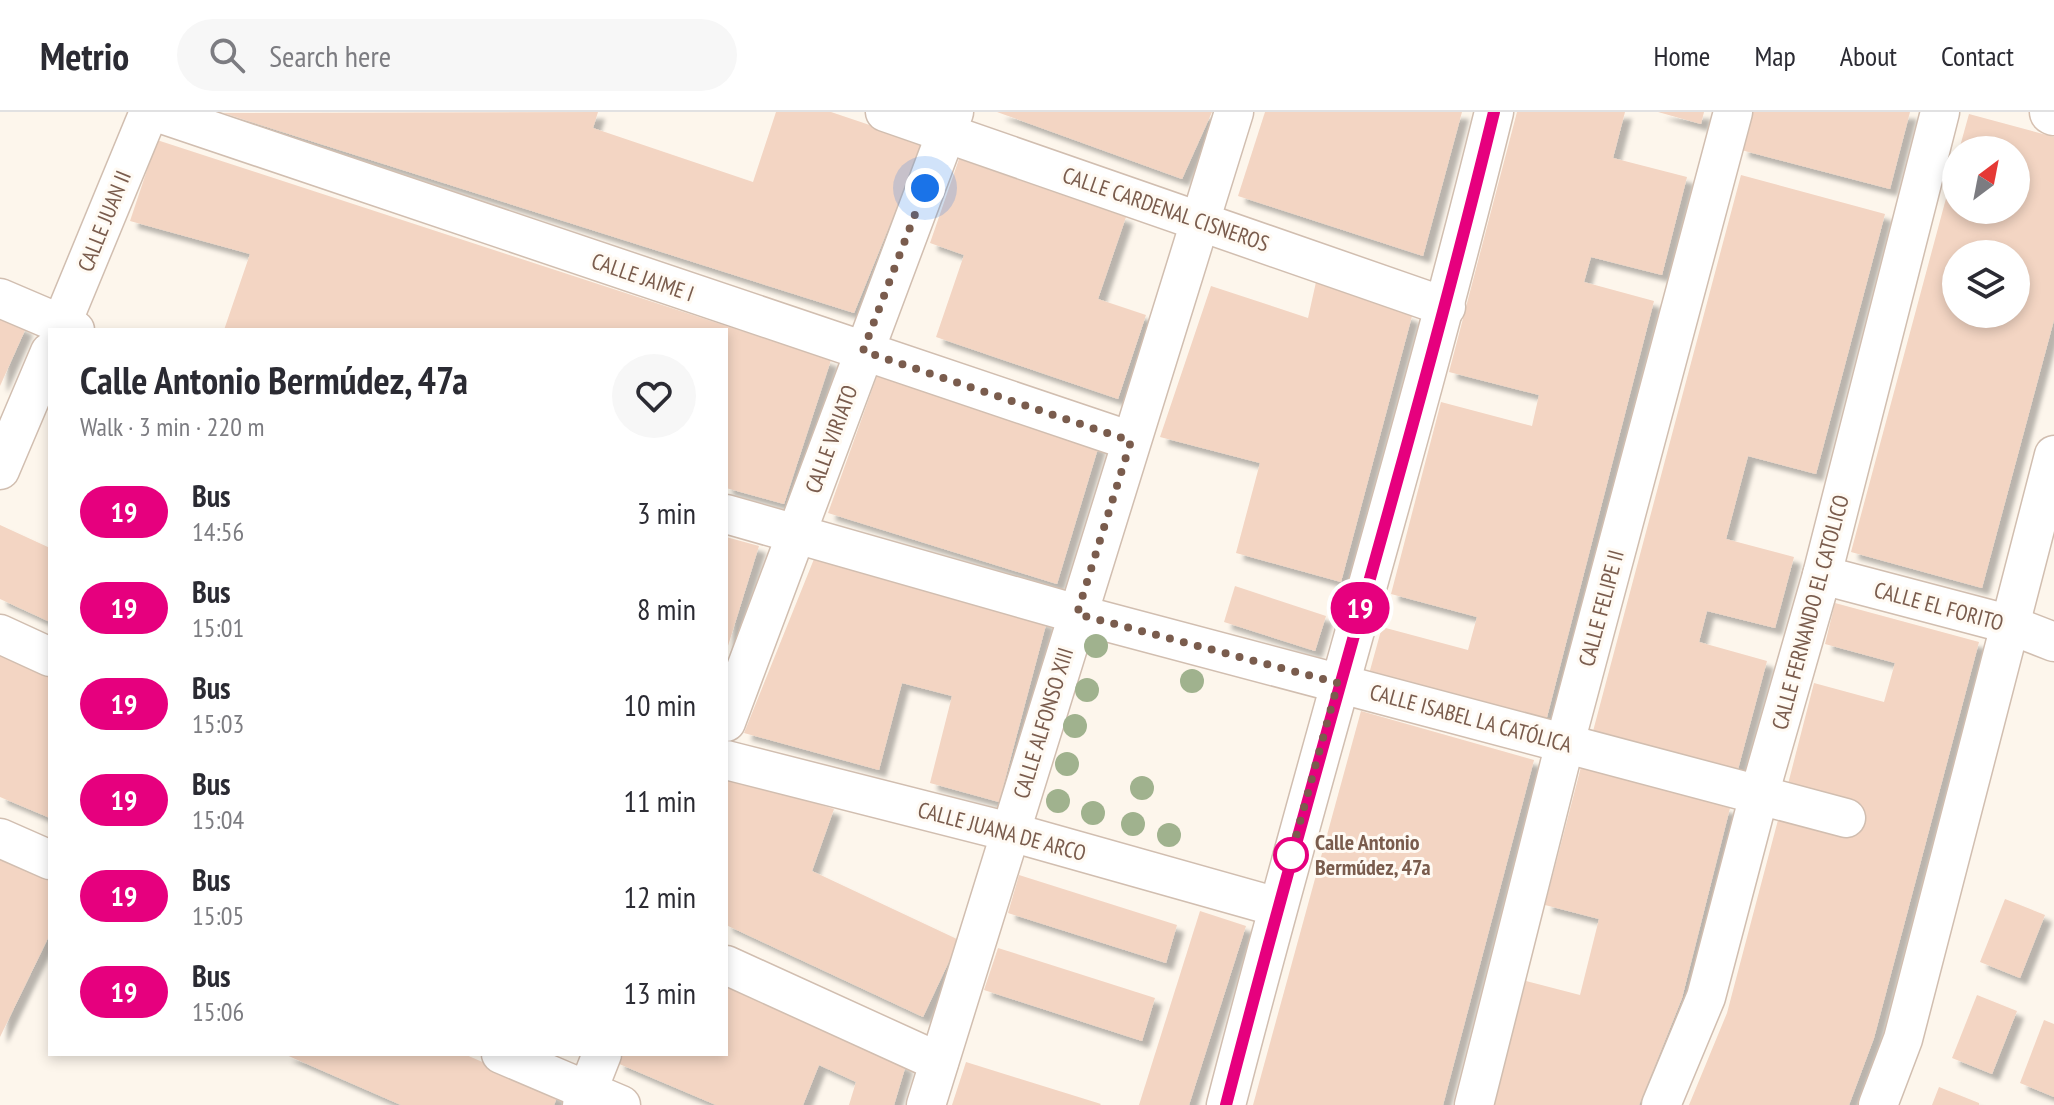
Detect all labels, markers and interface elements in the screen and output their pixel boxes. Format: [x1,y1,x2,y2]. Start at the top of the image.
search box [177,19,737,91]
text: Metrio [40,31,129,80]
icon: search [205,33,249,77]
text: Search here [269,36,391,75]
text: Home [1654,37,1710,74]
text: Map [1754,37,1796,74]
text: About [1840,37,1897,74]
text: Contact [1941,37,2014,74]
north arrow [1942,136,2030,224]
map controls [1942,136,2030,328]
street label: CALLE CARDENAL CISNEROS [1059,161,1273,257]
street label: CALLE JUAN II [71,167,137,275]
your location [905,168,945,208]
button: layers [1942,240,2030,328]
street label: CALLE JAIME I [588,246,698,308]
button: heart [612,354,696,438]
text: Calle Antonio Bermúdez, 47a [80,355,468,404]
street label: CALLE VIRIATO [799,381,863,497]
text: Walk · 3 min · 220 m [80,410,264,443]
text: Bus [192,476,231,515]
street label: CALLE FERNANDO EL CATOLICO [1765,492,1855,732]
text: 19 [111,493,137,530]
text: 3 min [637,493,696,532]
text: 14:56 [192,515,244,548]
street label: CALLE FELIPE II [1572,547,1630,669]
text: Bus [192,572,231,611]
street label: CALLE EL FORITO [1871,575,2007,637]
line badge: 19 [1324,582,1396,634]
text: 19 [111,589,137,626]
text: 8 min [637,589,696,628]
text: 19 [1347,589,1373,626]
text: 15:01 [192,611,244,644]
street label: CALLE ALFONSO XIII [1007,644,1079,802]
text: Bus [192,668,231,707]
street label: CALLE ISABEL LA CATÓLICA [1367,678,1575,759]
text: 19 [111,685,137,722]
text: 10 min [623,685,696,724]
text: 15:03 [192,707,244,740]
text: Bus [192,764,231,803]
text: 19 [111,781,137,818]
text: 11 min [623,781,696,820]
street label: CALLE JUANA DE ARCO [915,795,1089,867]
text: 15:04 [192,803,244,836]
place label: Calle Antonio Bermúdez, 47a [1315,828,1431,881]
marker: Calle Antonio Bermúdez, 47a [1274,838,1308,872]
text: Bus [192,860,231,899]
text: 19 [111,877,137,914]
text: 12 min [623,877,696,916]
text: 15:05 [192,899,244,932]
text: Bus [192,956,231,995]
text: 19 [111,973,137,1010]
text: 13 min [623,973,696,1012]
text: 15:06 [192,995,244,1028]

